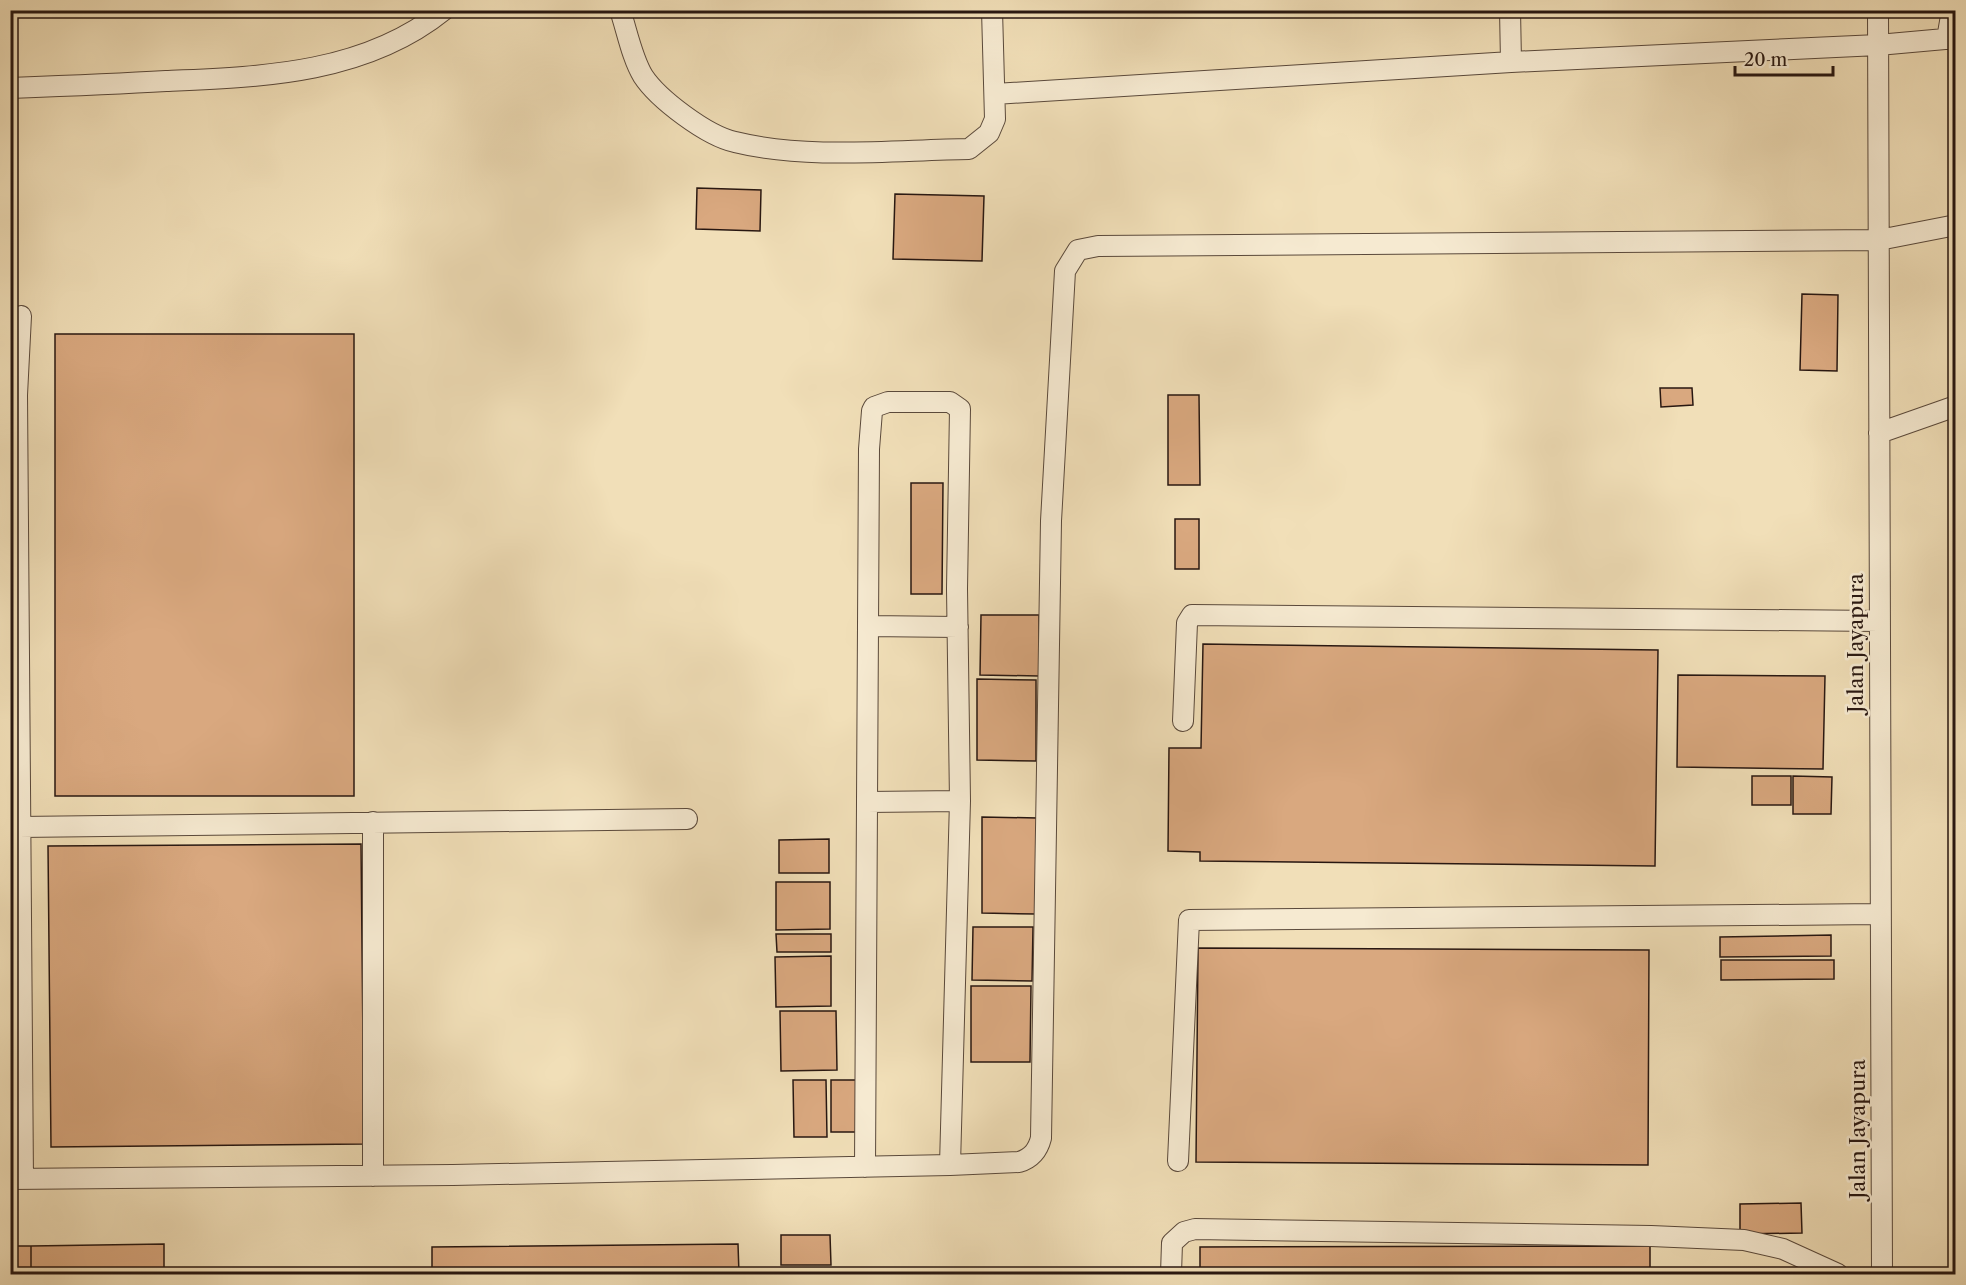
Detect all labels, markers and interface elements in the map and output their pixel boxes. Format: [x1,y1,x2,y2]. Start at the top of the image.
scale bar [1735,39,1832,77]
text: 20 m [1744,49,1788,71]
street label: Jalan Jayapura [1843,572,1868,716]
street label: Jalan Jayapura [1845,1058,1870,1202]

